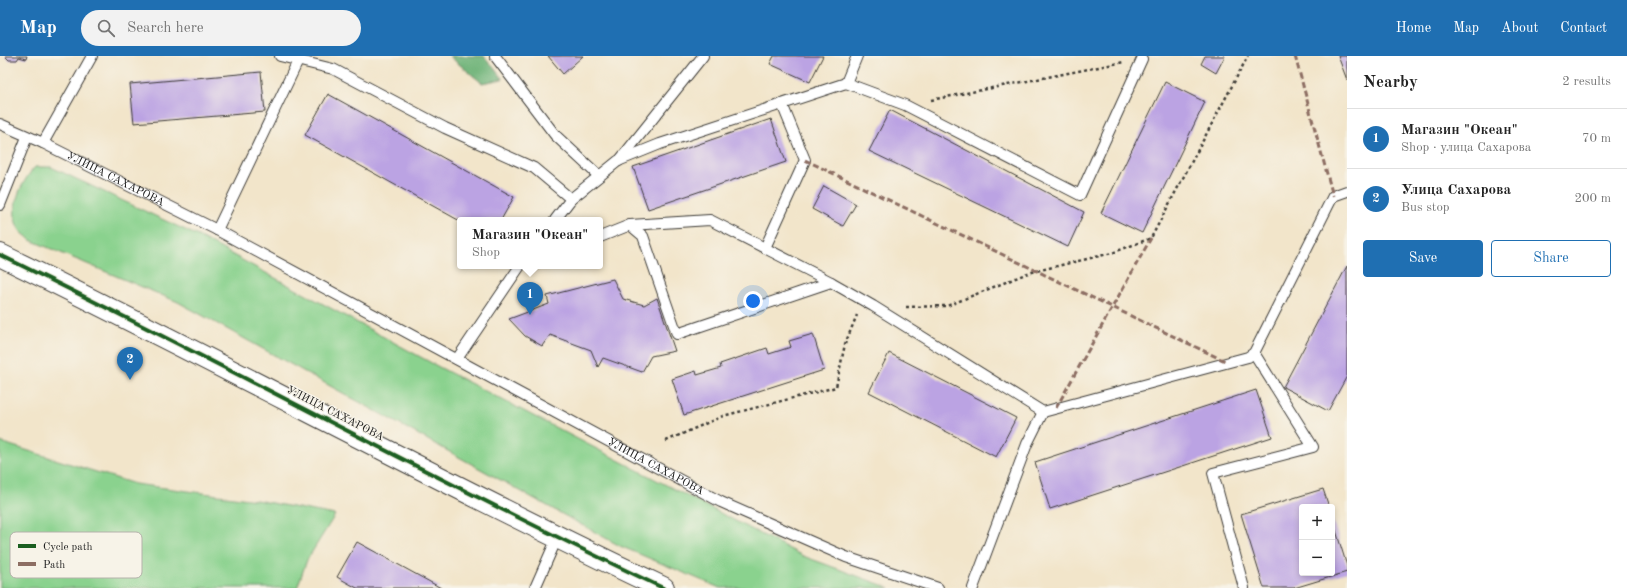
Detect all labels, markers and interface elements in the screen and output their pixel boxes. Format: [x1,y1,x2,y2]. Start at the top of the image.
search box [81,10,361,46]
icon: search [95,17,117,39]
text: Map [20,19,57,38]
text: Search here [127,21,204,36]
text: Home [1396,21,1431,35]
text: Map [1453,21,1479,35]
text: About [1501,21,1538,35]
text: Contact [1560,21,1607,35]
text: Nearby [1363,74,1418,91]
text: 2 results [1562,75,1611,88]
text: Магазин "Океан" [1401,123,1518,138]
text: 1 [1372,132,1380,145]
text: 70 m [1582,132,1611,145]
text: Shop · улица Сахарова [1401,141,1531,154]
street label: УЛИЦА САХАРОВА [65,150,167,208]
text: Улица Сахарова [1401,183,1511,198]
text: 2 [1372,192,1380,205]
text: 200 m [1574,192,1611,205]
text: Bus stop [1401,201,1450,214]
popup [457,217,603,269]
text: Магазин "Океан" [472,228,588,243]
button: Save [1363,240,1483,277]
button: Share [1491,240,1611,277]
text: Shop [472,246,500,259]
pin: 1 [517,282,543,315]
your location [743,291,763,311]
pin: 2 [117,347,143,380]
street label: УЛИЦА САХАРОВА [285,385,386,444]
street label: УЛИЦА САХАРОВА [606,436,706,497]
map controls [1299,504,1335,576]
button: + [1299,504,1335,540]
legend [10,532,142,578]
button: − [1299,540,1335,576]
text: Cycle path [43,542,93,553]
text: Path [43,560,65,571]

